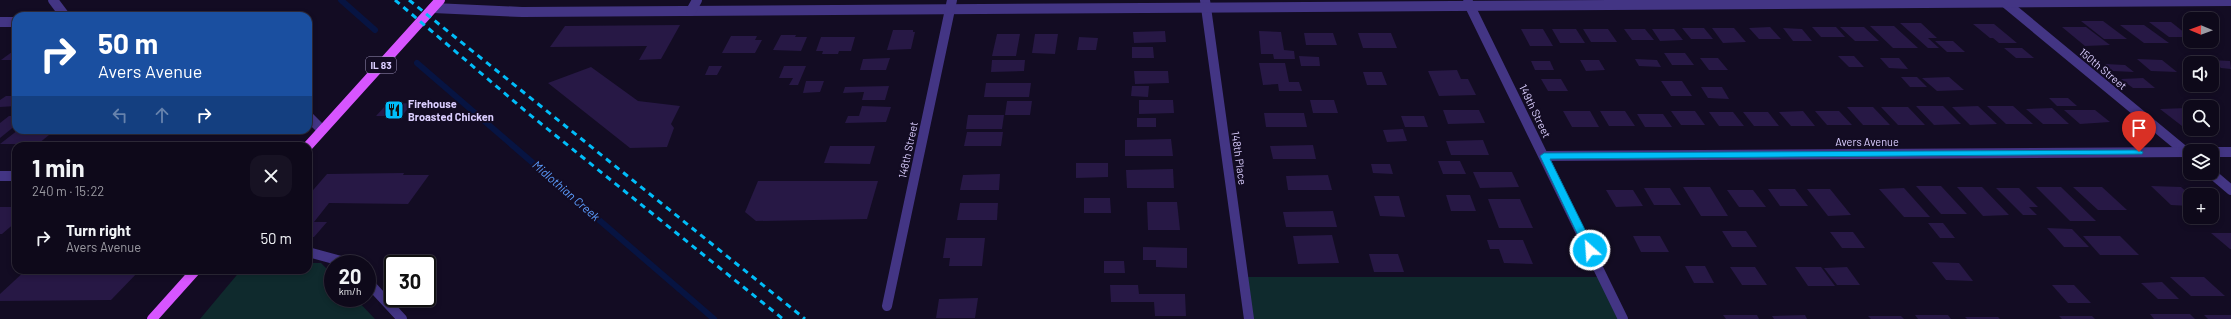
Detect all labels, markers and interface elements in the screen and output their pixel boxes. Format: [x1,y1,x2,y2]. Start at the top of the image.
north arrow [2183,12,2219,48]
map controls [2183,12,2219,224]
text: 50 m [98,26,158,60]
icon: right [32,28,84,80]
street label: 150th Street [2077,45,2130,92]
button: sound [2183,56,2219,92]
road number: IL 83 [366,57,396,73]
text: Avers Avenue [98,60,202,82]
street label: 149th Street [1517,82,1554,140]
place label: Firehouse Broasted Chicken [408,97,494,123]
restaurant icon: Firehouse Broasted Chicken [383,99,405,121]
button: search [2183,100,2219,136]
icon: left [109,104,131,126]
icon: ahead [151,104,173,126]
icon: right [193,104,215,126]
pin [2122,111,2156,152]
icon: arrive [2128,117,2150,139]
street label: 148th Street [895,120,920,180]
street label: 148th Place [1229,130,1250,186]
street label: Avers Avenue [1835,135,1899,148]
button: layers [2183,144,2219,180]
text: 1 min [32,153,85,182]
button: close [250,155,292,197]
water label: Midlothian Creek [530,157,603,223]
text: 240 m · 15:22 [32,183,104,199]
button: + [2183,188,2219,224]
text: Turn right [66,221,131,239]
icon: right [32,227,54,249]
text: 50 m [260,229,292,247]
position arrow [1569,229,1611,271]
text: Avers Avenue [66,239,141,255]
speed limit sign: 30 [384,255,436,307]
text: 20 [339,264,361,288]
text: km/h [339,285,361,297]

